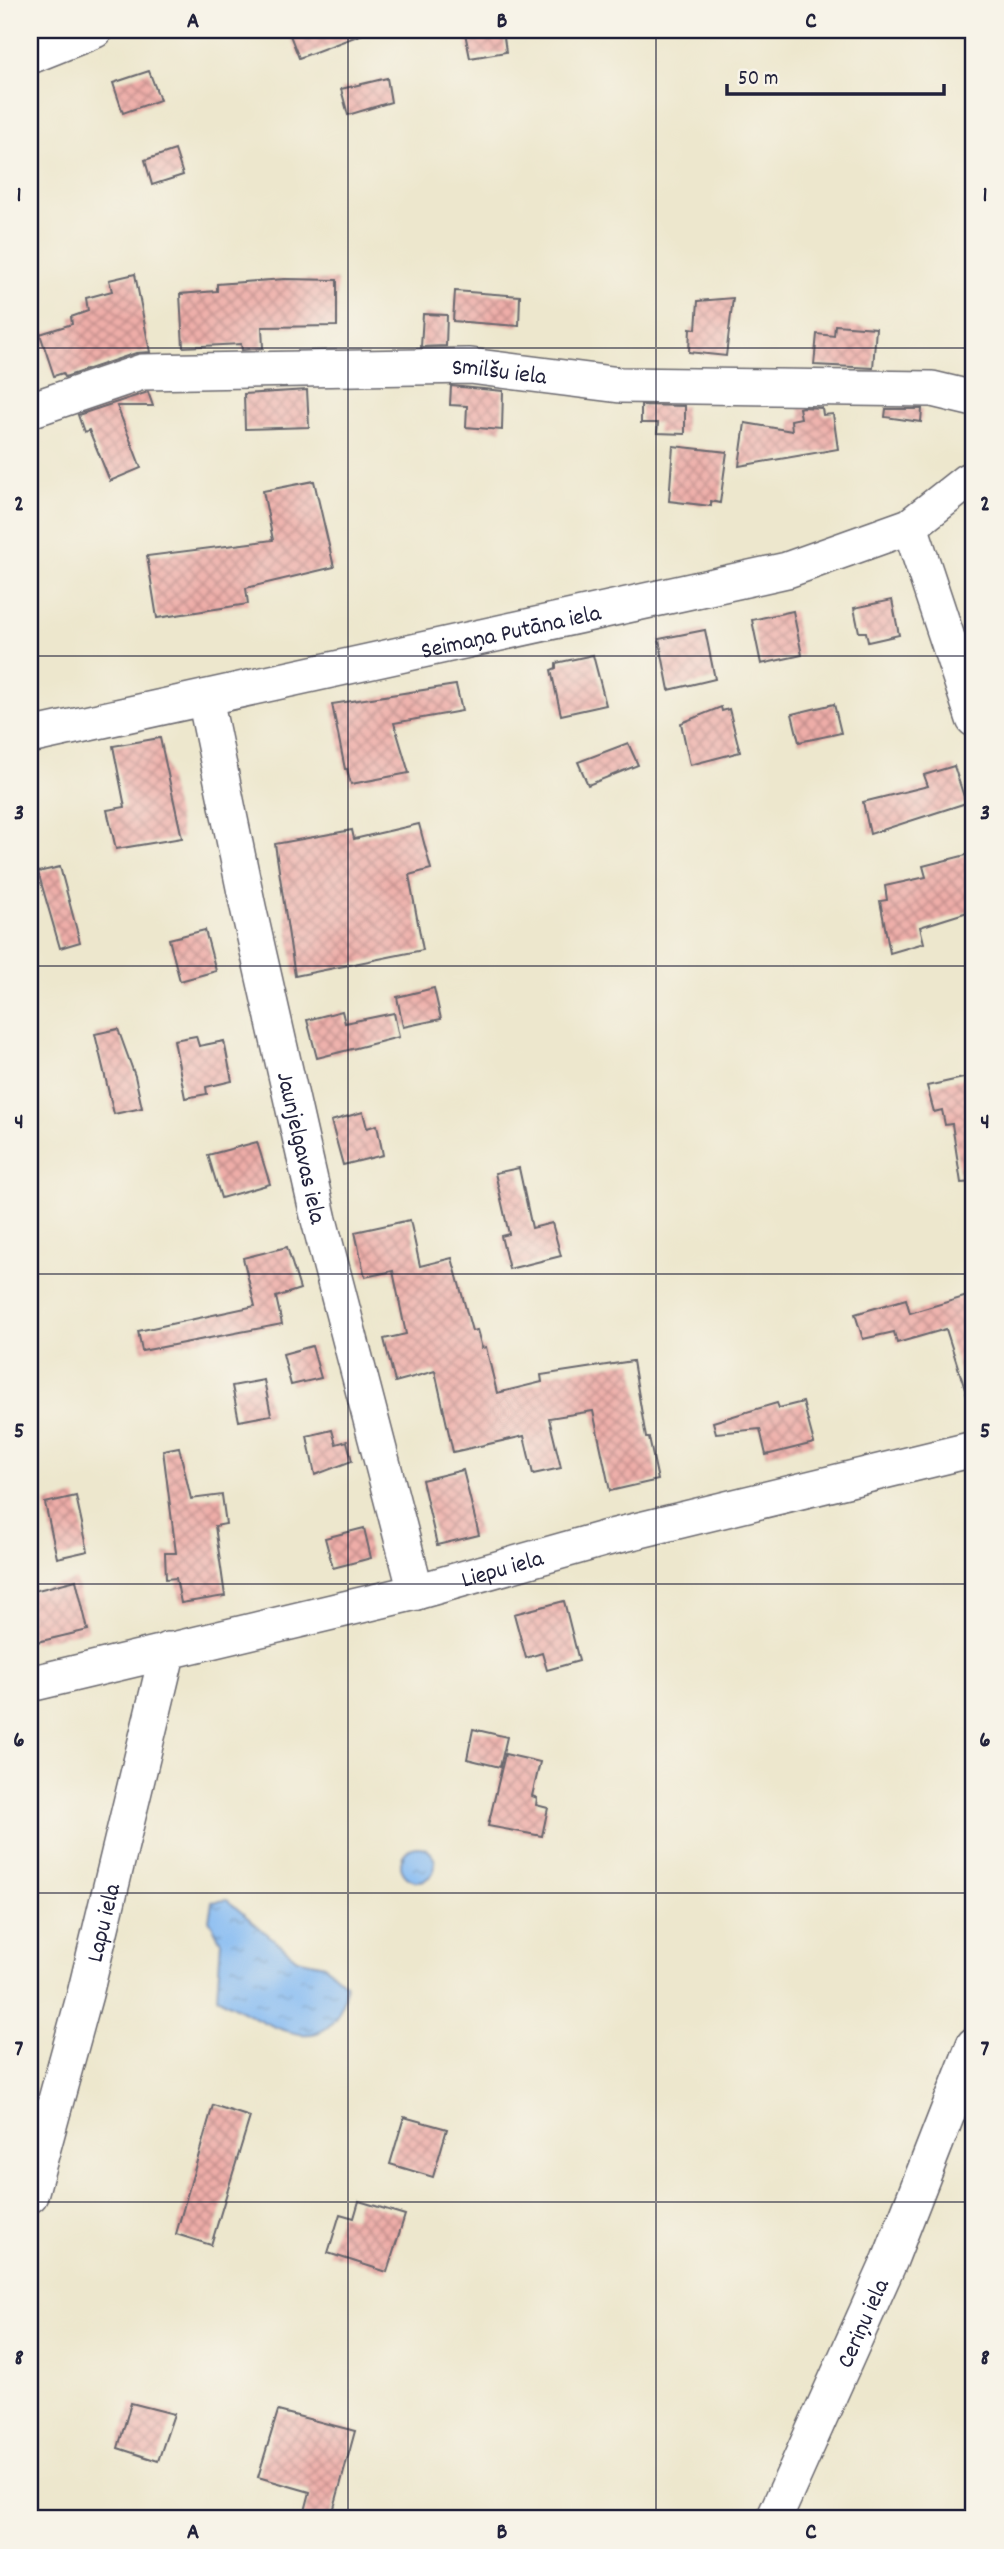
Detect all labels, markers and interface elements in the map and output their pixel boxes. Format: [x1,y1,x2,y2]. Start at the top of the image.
text: A [187,6,199,39]
text: B [497,6,508,39]
text: C [805,6,817,39]
scale bar [727,52,944,96]
text: 50 m [738,65,778,95]
text: 1 [16,180,22,213]
text: 1 [982,180,988,213]
street label: Smilšu iela [452,351,549,396]
text: 2 [14,489,24,522]
text: 2 [980,489,990,522]
street label: Seimaņa Putāna iela [418,597,605,670]
text: 3 [14,798,24,831]
text: 3 [980,798,990,831]
street label: Jaunjelgavas iela [266,1069,333,1228]
text: 4 [14,1107,24,1140]
text: 4 [980,1107,990,1140]
text: 5 [14,1416,24,1449]
text: 5 [980,1416,990,1449]
street label: Liepu iela [458,1543,548,1598]
text: 6 [13,1725,25,1758]
text: 6 [979,1725,991,1758]
street label: Lapu iela [79,1880,131,1966]
text: 7 [15,2034,24,2067]
text: 7 [981,2034,990,2067]
street label: Ceriņu iela [830,2273,900,2374]
text: 8 [14,2343,24,2376]
text: 8 [980,2343,990,2376]
text: A [187,2517,199,2549]
text: B [497,2517,508,2549]
text: C [805,2517,817,2549]

